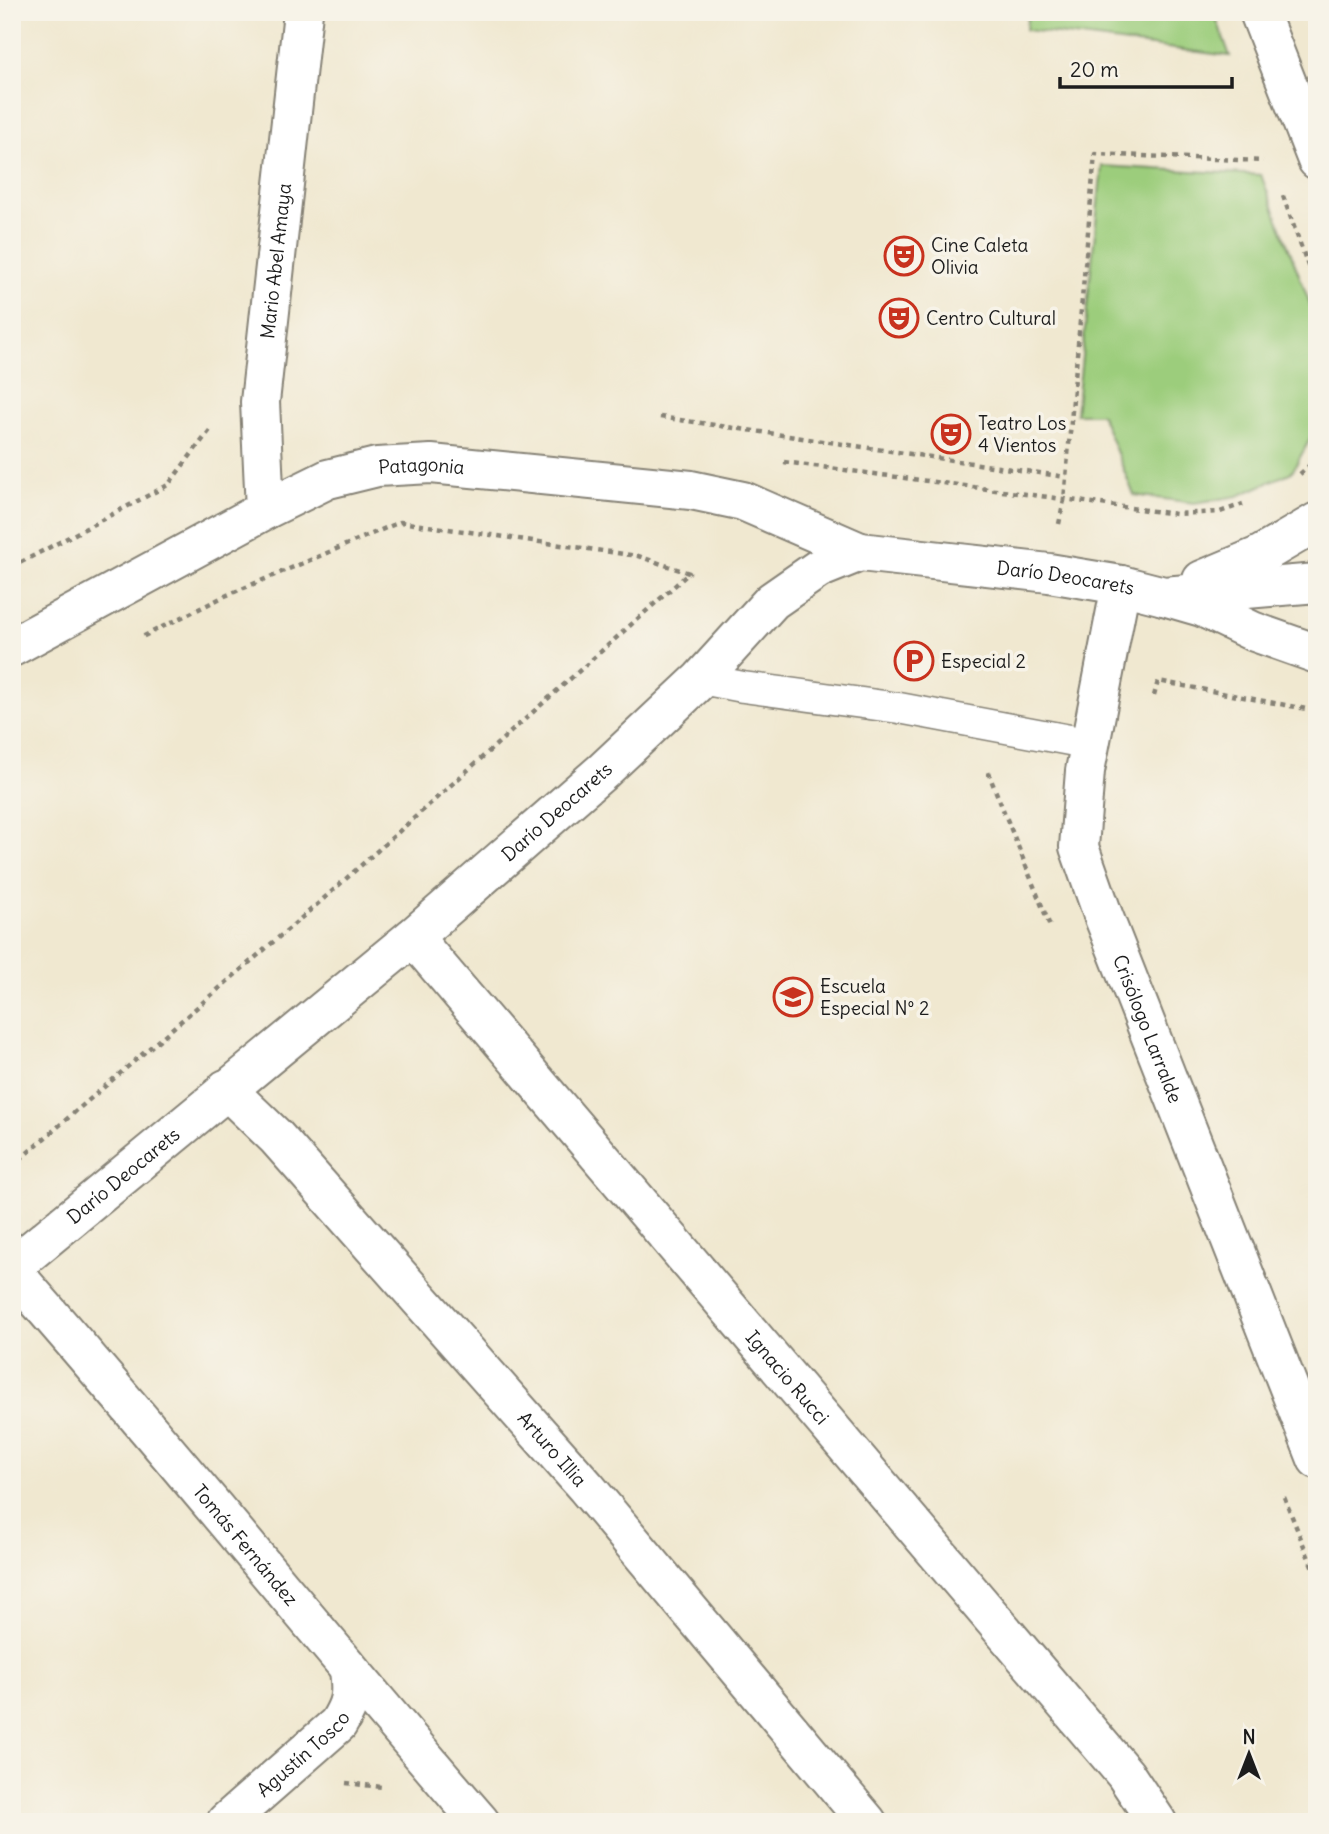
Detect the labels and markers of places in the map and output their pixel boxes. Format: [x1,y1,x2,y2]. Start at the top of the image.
place label: Cine Caleta Olivia [931,233,1029,279]
theatre icon: Cine Caleta Olivia [883,235,925,277]
theatre icon: Centro Cultural [878,297,920,339]
place label: Centro Cultural [926,306,1056,330]
place label: Teatro Los 4 Vientos [978,411,1066,457]
theatre icon: Teatro Los 4 Vientos [930,413,972,455]
parking icon: Especial 2 [893,640,935,682]
place label: Especial 2 [941,649,1026,673]
place label: Escuela Especial Nº 2 [820,974,929,1020]
school or university icon: Escuela Especial Nº 2 [772,976,814,1018]

